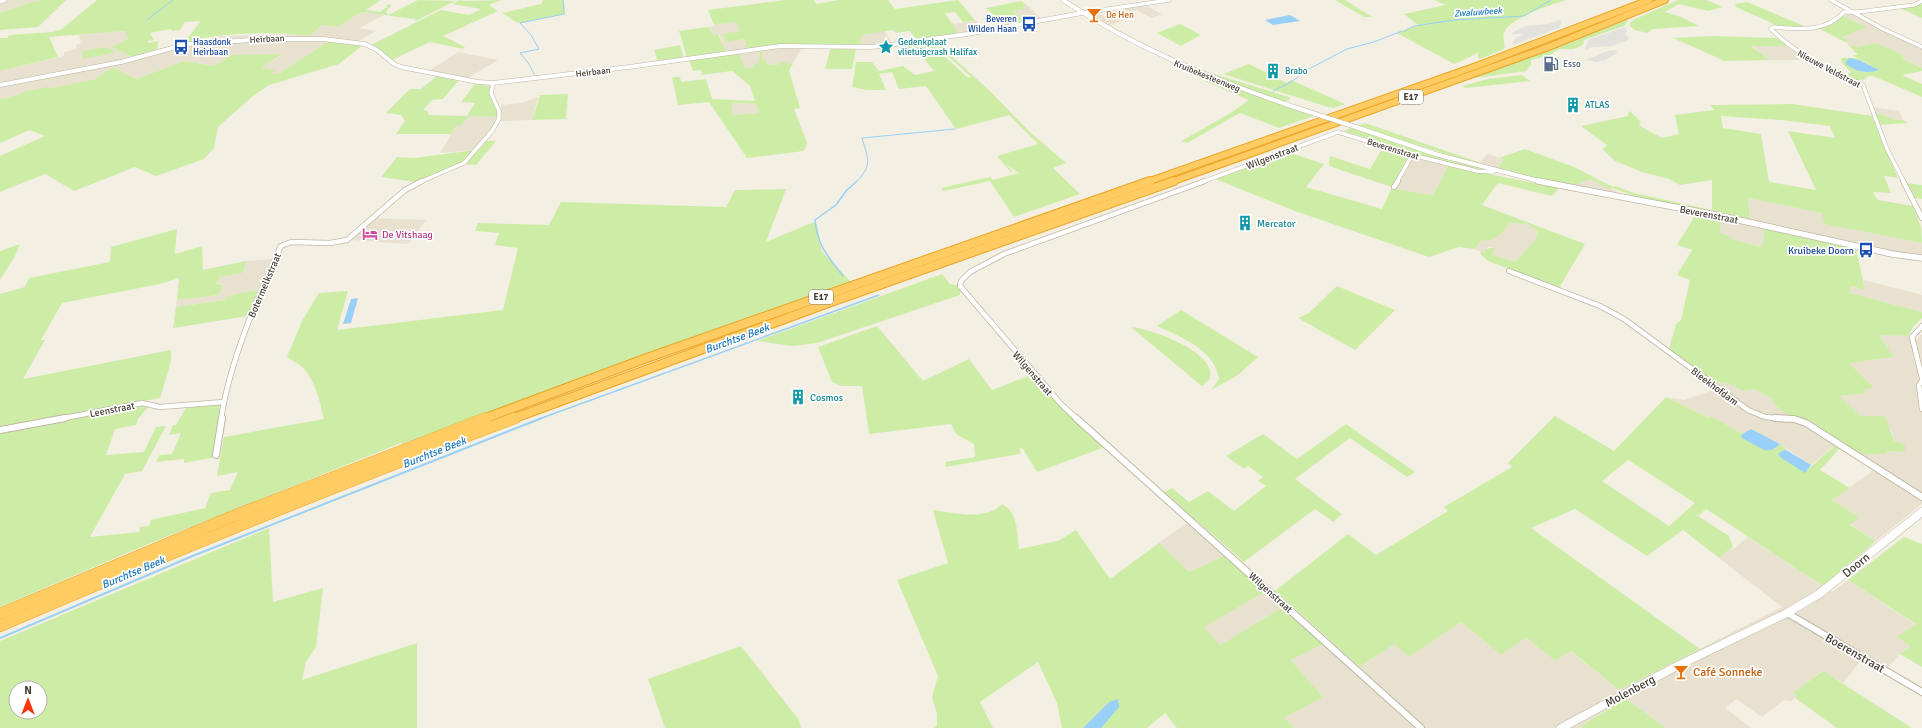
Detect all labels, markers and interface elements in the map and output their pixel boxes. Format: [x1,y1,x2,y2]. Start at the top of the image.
water label: Zwaluwbeek [1454,5,1504,20]
bar icon: De Hen [1085,6,1103,24]
place label: De Hen [1106,10,1134,21]
place label: Beveren Wilden Haan [968,14,1017,35]
bus stop icon: Beveren Wilden Haan [1020,15,1038,33]
street label: Heirbaan [249,33,285,46]
place label: Haasdonk Heirbaan [193,37,231,58]
place label: Gedenkplaat vlietuigcrash Halifax [898,37,978,58]
bus stop icon: Haasdonk Heirbaan [172,38,190,56]
place icon: Gedenkplaat vlietuigcrash Halifax [877,38,895,56]
street label: Nieuwe Veldstraat [1795,48,1862,91]
fuel station icon: Esso [1542,55,1560,73]
street label: Kruibekesteenweg [1172,58,1242,95]
place label: Esso [1563,59,1581,70]
building icon: Brabo [1264,62,1282,80]
street label: Heirbaan [575,65,611,80]
place label: Brabo [1285,66,1308,77]
road number: E17 [1399,90,1423,104]
building icon: ATLAS [1564,96,1582,114]
place label: ATLAS [1585,100,1610,111]
street label: Beverenstraat [1366,136,1420,163]
street label: Wilgenstraat [1245,141,1301,172]
street label: Beverenstraat [1679,203,1740,227]
building icon: Mercator [1236,214,1254,232]
place label: Mercator [1257,218,1296,230]
hotel icon: De Vitshaag [361,225,379,243]
place label: De Vitshaag [382,229,433,241]
bus stop icon: Kruibeke Doorn [1857,241,1875,259]
place label: Kruibeke Doorn [1788,245,1854,257]
street label: Botermelkstraat [246,251,284,320]
road number: E17 [809,290,833,304]
water label: Burchtse Beek [703,320,772,356]
street label: Wilgenstraat [1010,349,1055,399]
street label: Bleekhofdam [1688,365,1740,408]
building icon: Cosmos [789,388,807,406]
place label: Cosmos [810,392,844,404]
street label: Leenstraat [89,400,136,420]
water label: Burchtse Beek [400,433,469,471]
street label: Doorn [1839,550,1873,581]
water label: Burchtse Beek [100,553,168,592]
street label: Wilgenstraat [1246,570,1295,616]
street label: Boerenstraat [1822,630,1887,676]
bar icon: Café Sonneke [1672,663,1690,681]
place label: Café Sonneke [1693,665,1763,680]
street label: Molenberg [1602,672,1658,711]
north arrow [8,680,48,720]
text: N [24,684,32,697]

